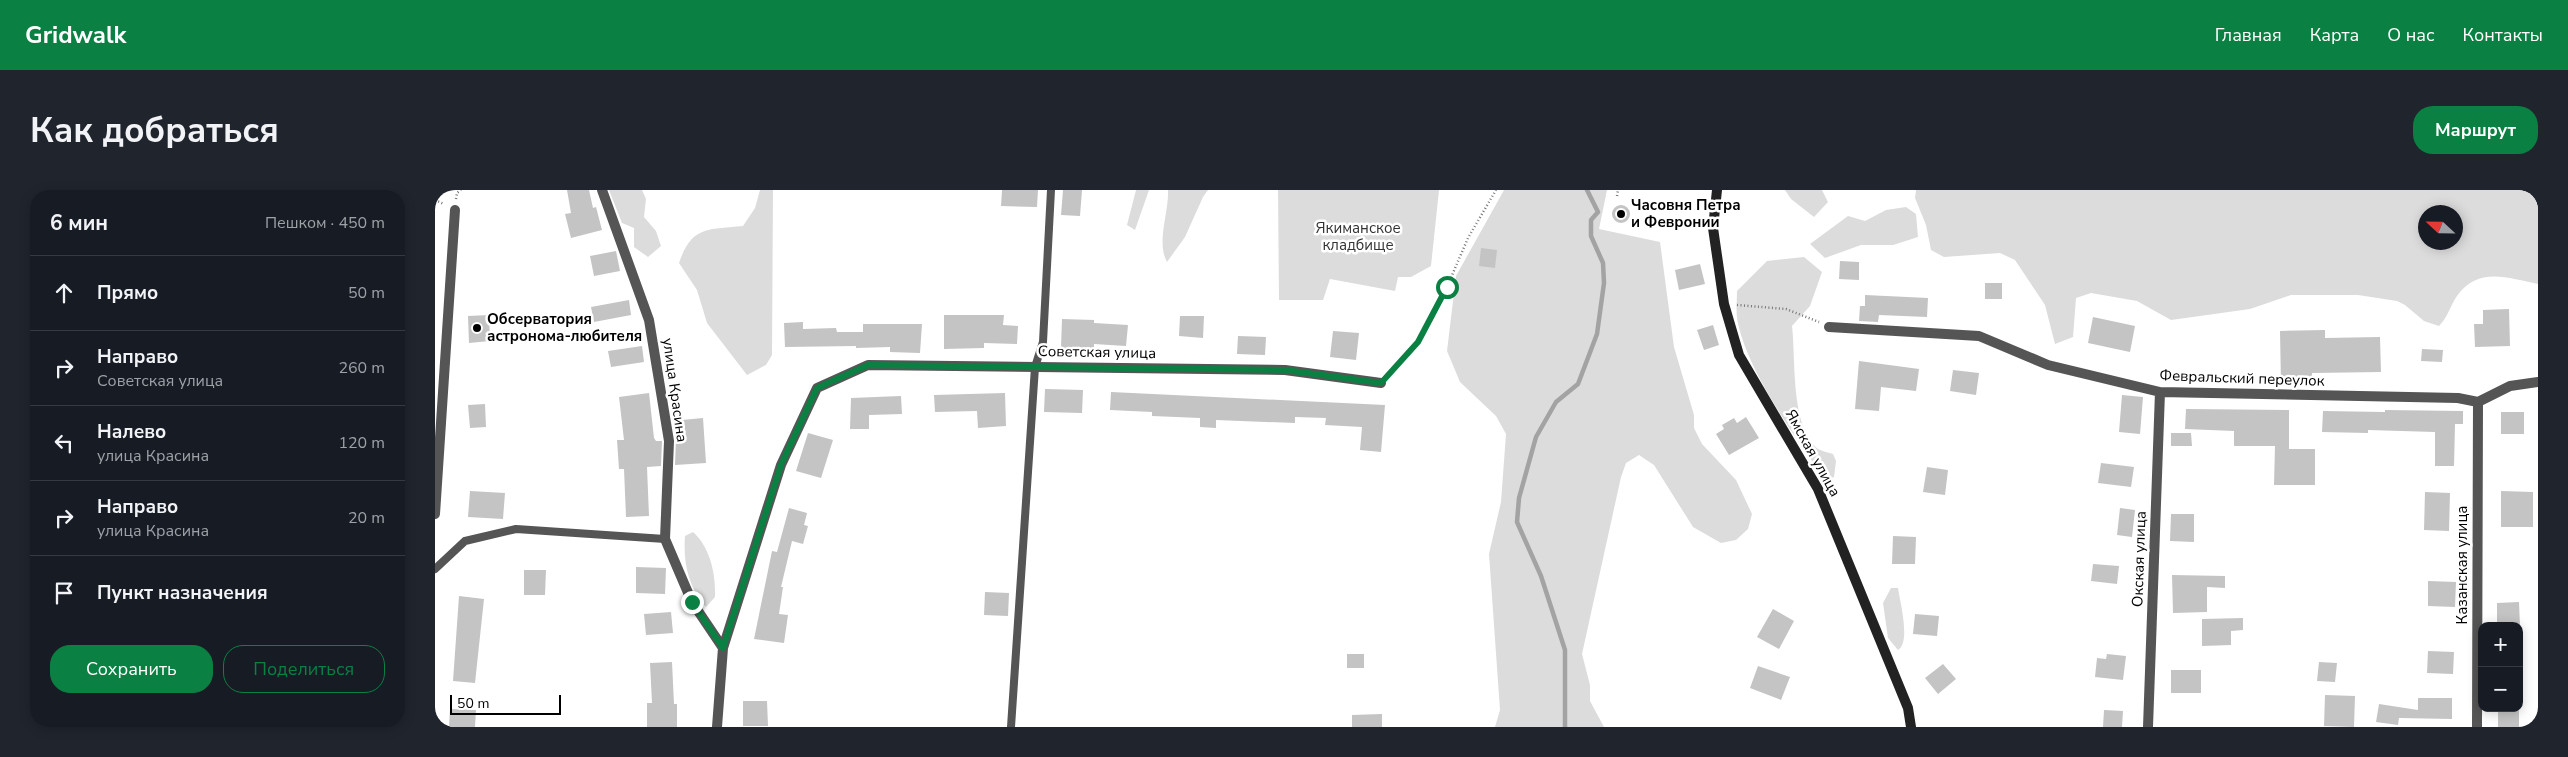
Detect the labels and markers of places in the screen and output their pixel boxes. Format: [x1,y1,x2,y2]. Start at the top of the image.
place label: Часовня Петра и Февронии [1631,195,1741,232]
marker: Часовня Петра и Февронии [1615,208,1627,220]
place label: Обсерватория астронома-любителя [487,309,642,346]
marker: Обсерватория астронома-любителя [471,322,483,334]

